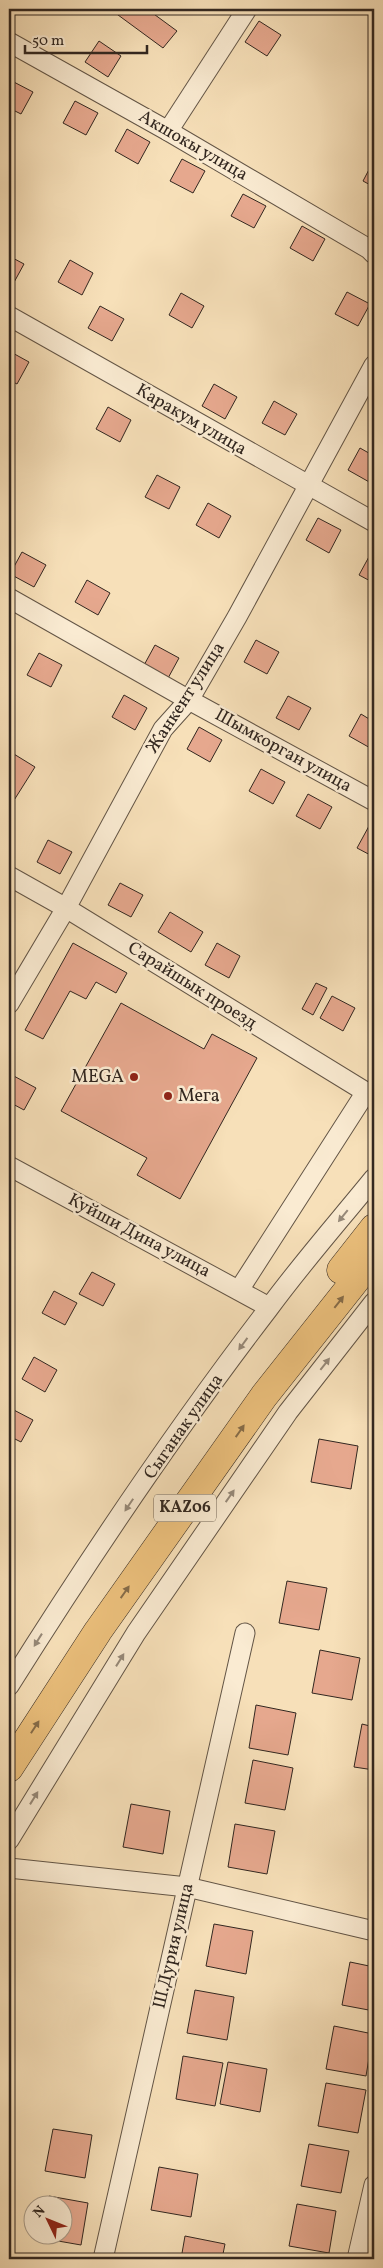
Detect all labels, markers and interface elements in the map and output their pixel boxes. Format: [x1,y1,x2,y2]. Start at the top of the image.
scale bar [25,22,148,54]
text: 50 m [32,31,64,52]
street label: Акшокы улица [134,105,252,187]
street label: Каракум улица [131,378,251,462]
street label: Жанкент улица [141,637,231,759]
street label: Шымкорган улица [210,703,356,799]
street label: Сарайшык проезд [123,936,261,1036]
place label: MEGA [71,1065,124,1090]
marker: MEGA [128,1071,140,1083]
place label: Мега [178,1084,220,1109]
marker: Мега [162,1090,174,1102]
street label: Куйши Дина улица [63,1188,215,1284]
one-way arrow [338,1209,349,1222]
one-way arrow [333,1296,344,1309]
one-way arrow [238,1337,248,1350]
one-way arrow [320,1358,331,1371]
street label: Сыганак улица [138,1369,230,1485]
one-way arrow [235,1424,245,1438]
one-way arrow [225,1489,235,1503]
road number: KАZ06 [154,1495,216,1522]
one-way arrow [124,1498,134,1512]
one-way arrow [120,1585,130,1598]
one-way arrow [33,1633,42,1646]
one-way arrow [115,1653,124,1666]
one-way arrow [30,1720,40,1733]
one-way arrow [30,1792,39,1805]
street label: Ш.Дурия улица [147,1881,201,2011]
north arrow [22,2196,72,2246]
text: N [29,2202,50,2222]

